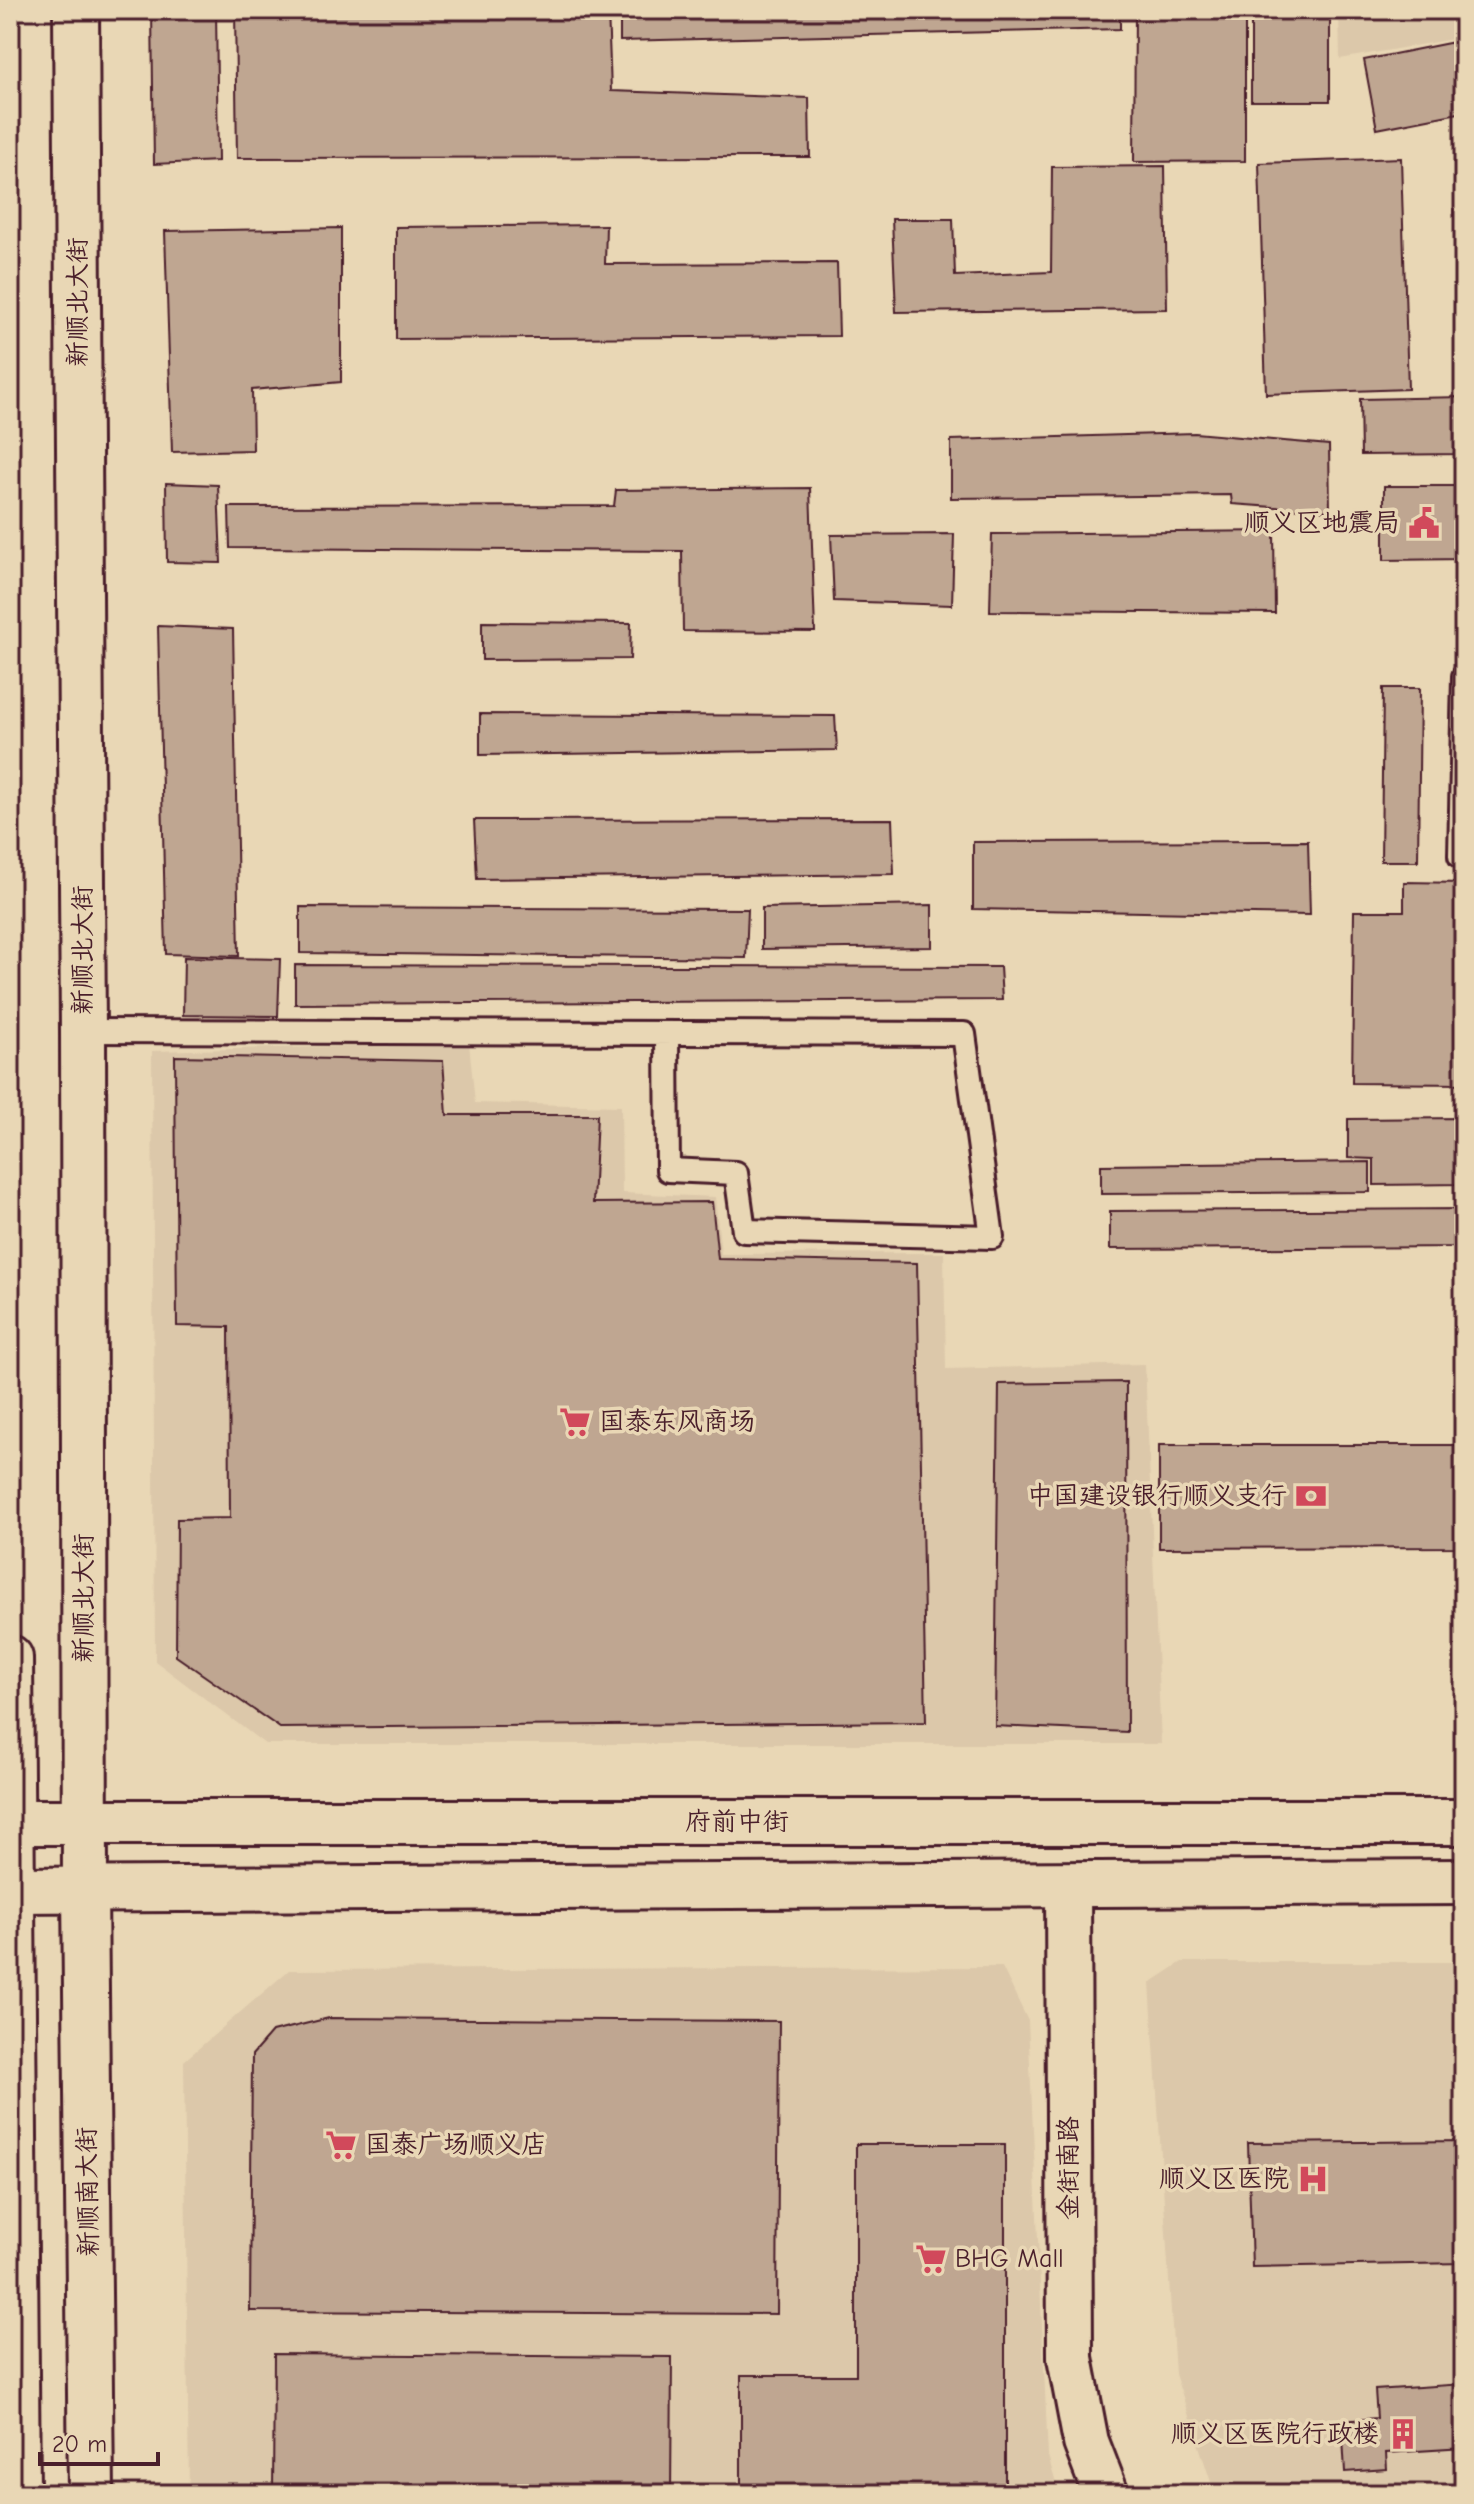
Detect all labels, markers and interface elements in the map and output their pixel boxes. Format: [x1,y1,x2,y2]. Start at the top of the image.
street label: 新顺北大街 [63,237,93,367]
public building icon: 顺义区地震局 [1407,506,1441,540]
place label: 顺义区地震局 [1244,508,1400,538]
street label: 新顺北大街 [68,885,98,1015]
supermarket icon: 国泰东风商场 [558,1405,592,1439]
place label: 国泰东风商场 [599,1407,755,1437]
bank icon: 中国建设银行顺义支行 [1294,1479,1328,1513]
place label: 中国建设银行顺义支行 [1027,1481,1287,1511]
street label: 新顺北大街 [69,1533,99,1663]
street label: 府前中街 [685,1807,789,1837]
street label: 金街南路 [1054,2116,1084,2220]
street label: 新顺南大街 [72,2127,104,2257]
supermarket icon: 国泰广场顺义店 [324,2128,358,2162]
place label: 国泰广场顺义店 [365,2130,547,2160]
hospital icon: 顺义区医院 [1296,2162,1330,2196]
place label: 顺义区医院 [1159,2164,1289,2194]
supermarket icon: BHG Mall [914,2242,948,2276]
place label: BHG Mall [955,2244,1064,2274]
scale bar [40,2416,158,2466]
building icon: 顺义区医院行政楼 [1386,2417,1420,2451]
place label: 顺义区医院行政楼 [1171,2419,1379,2449]
text: 20 m [52,2430,107,2458]

